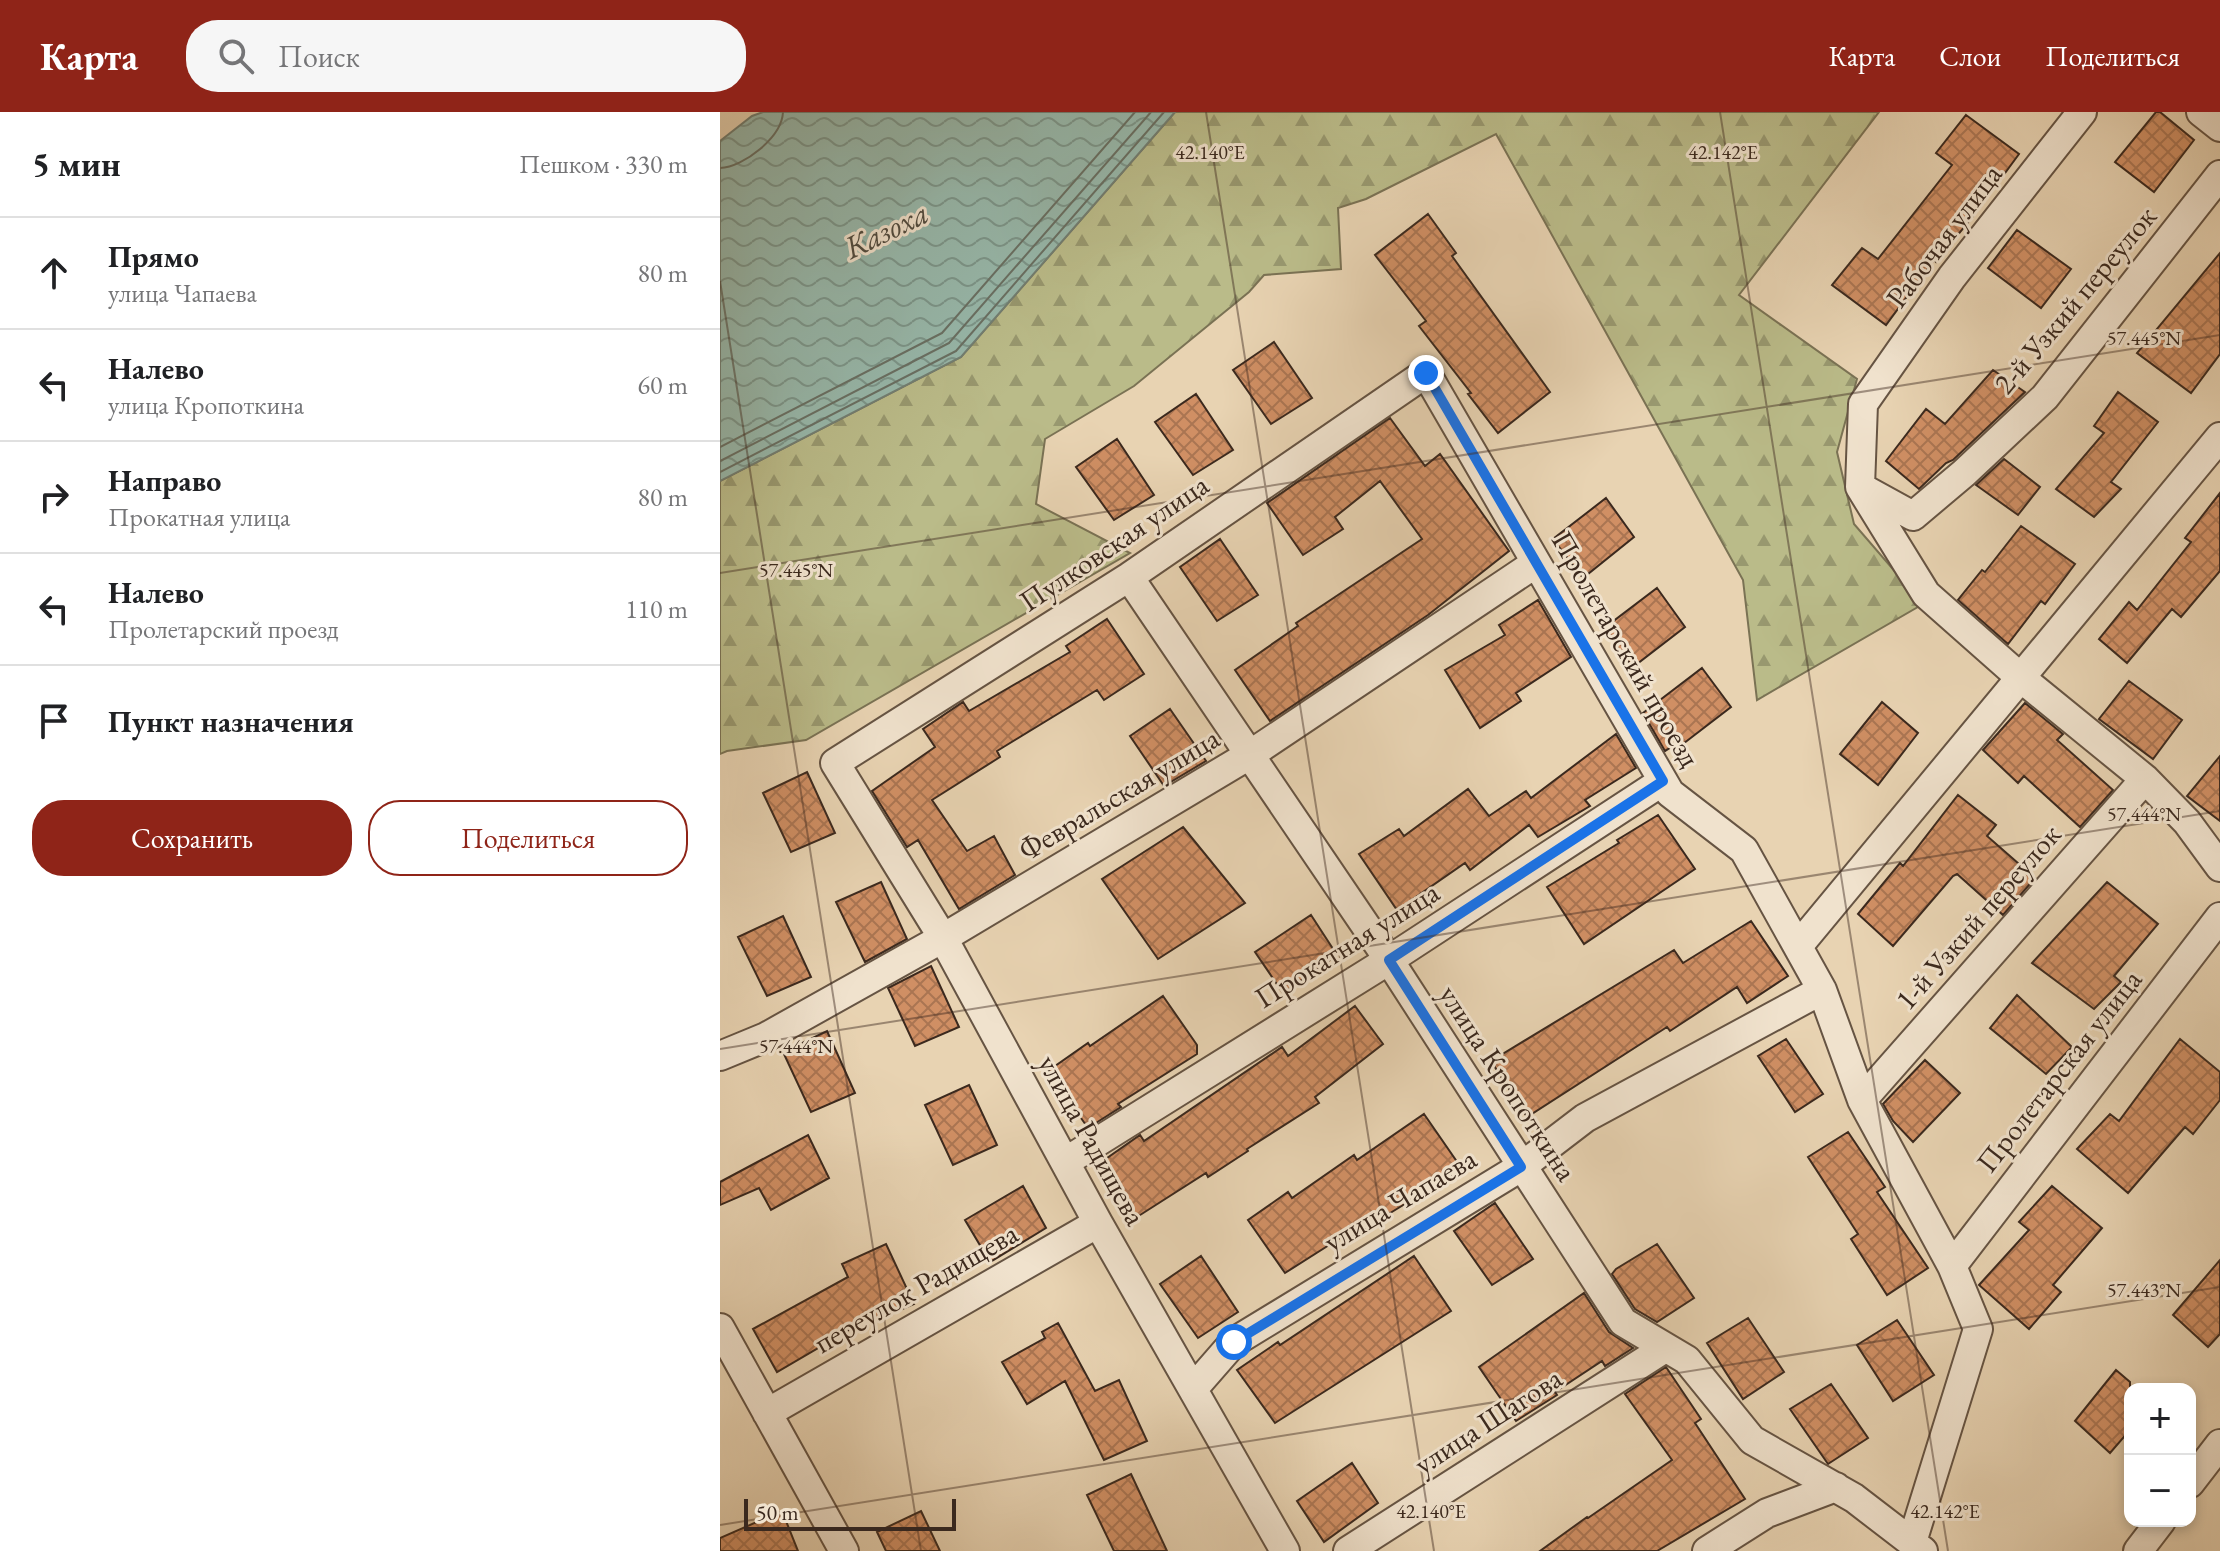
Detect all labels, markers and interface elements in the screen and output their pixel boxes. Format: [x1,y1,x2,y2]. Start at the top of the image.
search box [186,20,746,92]
text: Карта [40,32,138,81]
icon: search [214,34,258,78]
text: Поиск [278,37,360,76]
text: Карта [1828,38,1895,74]
text: Слои [1939,38,2001,74]
text: Поделиться [2045,38,2180,74]
text: 42.140°E [1175,139,1245,165]
text: 42.142°E [1688,139,1758,165]
text: 5 мин [32,142,121,186]
text: Пешком · 330 m [519,147,688,181]
street label: Рабочая улица [1877,156,2010,316]
water label: Казоха [836,192,935,269]
street label: 2-й Узкий переулок [1984,197,2165,402]
text: Прямо [108,237,199,276]
icon: ahead [32,251,76,295]
text: 80 m [638,256,688,290]
text: улица Чапаева [108,276,257,310]
text: 57.445°N [2107,325,2181,351]
text: Налево [108,349,204,388]
route end [1408,355,1444,391]
icon: left [32,363,76,407]
text: 60 m [638,368,688,402]
text: улица Кропоткина [108,388,304,422]
text: Направо [108,461,221,500]
street label: Пулковская улица [1012,465,1216,620]
icon: right [32,475,76,519]
text: 80 m [638,480,688,514]
text: Прокатная улица [108,500,290,534]
street label: Пролетарский проезд [1543,524,1710,774]
text: 57.445°N [759,557,833,583]
text: Налево [108,573,204,612]
icon: left [32,587,76,631]
text: 110 m [625,592,688,626]
text: Пролетарский проезд [108,612,339,646]
icon: arrive [32,699,76,743]
text: Пункт назначения [108,702,354,741]
street label: Февральская улица [1011,718,1226,869]
button: Сохранить [32,800,352,876]
button: Поделиться [368,800,688,876]
text: 57.444°N [2107,801,2181,827]
street label: 1-й Узкий переулок [1886,816,2069,1018]
street label: Прокатная улица [1247,872,1446,1017]
street label: Пролетарская улица [1967,961,2150,1180]
street label: улица Кропоткина [1430,977,1586,1188]
text: 57.444°N [759,1033,833,1059]
street label: улица Радищева [1029,1047,1155,1232]
street label: улица Чапаева [1316,1139,1483,1261]
street label: переулок Радищева [807,1213,1025,1362]
text: 57.443°N [2107,1277,2181,1303]
route start [1216,1324,1252,1360]
street label: улица Шагова [1406,1358,1569,1483]
map controls [2124,1383,2196,1527]
button: + [2124,1383,2196,1455]
button: − [2124,1455,2196,1527]
scale bar [744,1495,956,1531]
text: 50 m [756,1498,799,1527]
text: 42.140°E [1396,1498,1466,1524]
text: 42.142°E [1910,1498,1980,1524]

